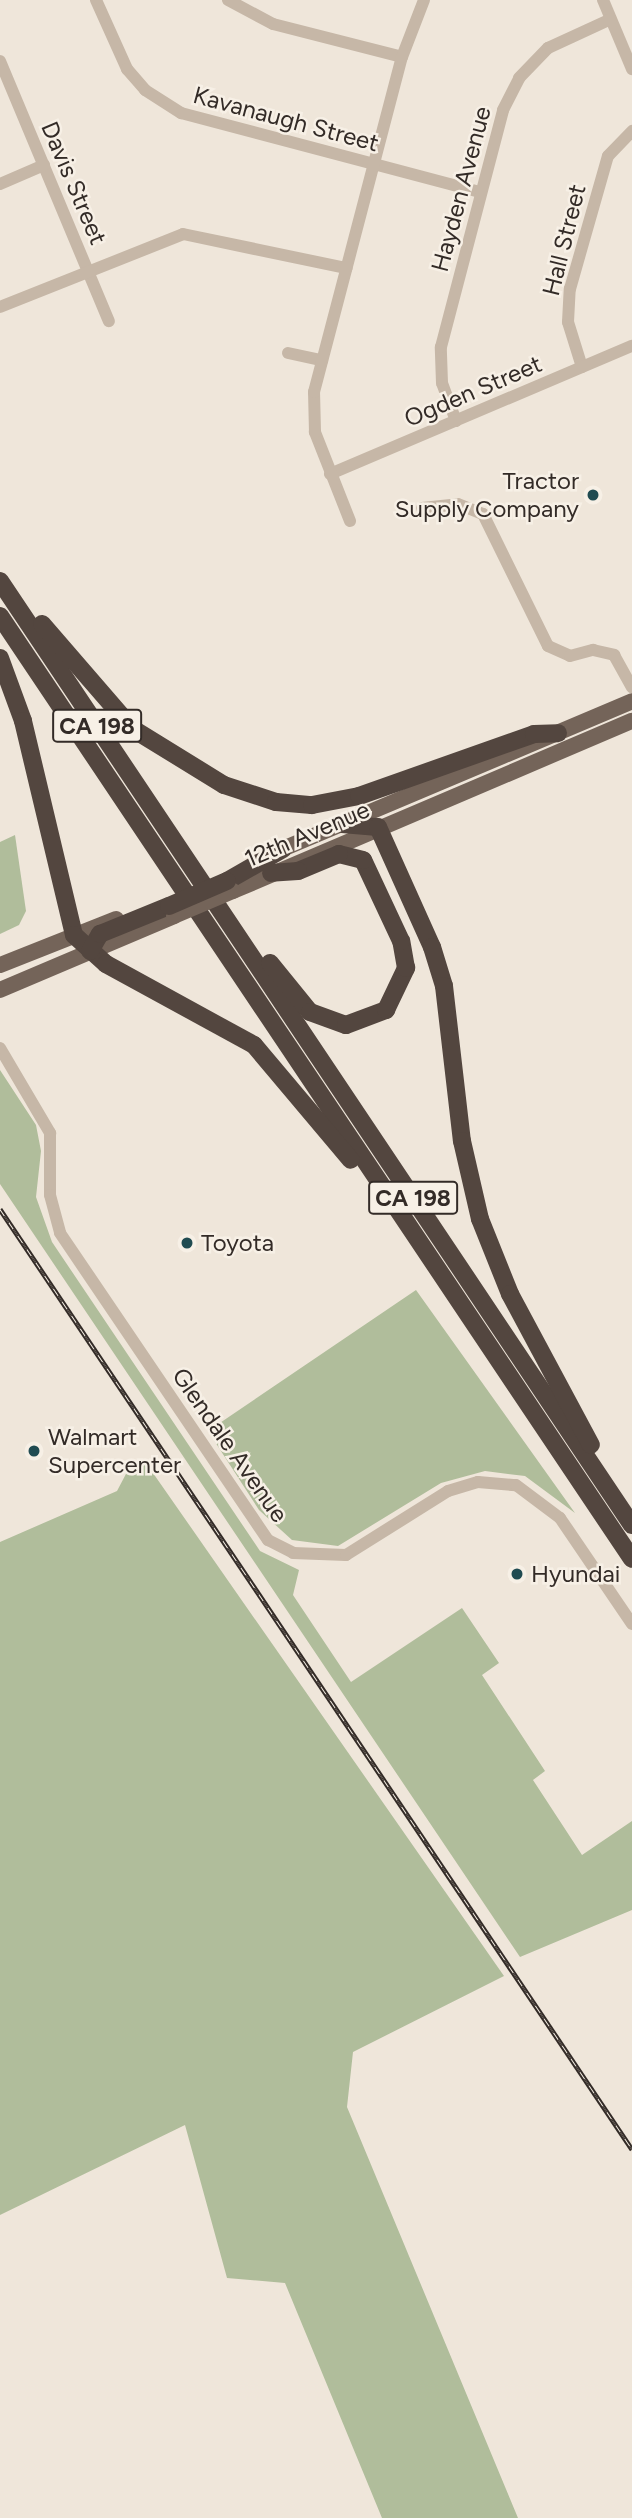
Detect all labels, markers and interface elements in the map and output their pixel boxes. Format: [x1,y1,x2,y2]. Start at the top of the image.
street label: Kavanaugh Street [190,80,382,158]
street label: Hayden Avenue [425,103,497,275]
street label: Davis Street [35,117,113,249]
street label: Hall Street [536,181,592,299]
street label: Ogden Street [400,349,546,433]
place label: Tractor Supply Company [395,467,579,523]
marker: Tractor Supply Company [585,487,601,503]
road number: CA 198 [52,706,142,746]
street label: 12th Avenue [240,795,374,873]
road number: CA 198 [368,1178,458,1218]
place label: Toyota [201,1229,274,1257]
marker: Toyota [179,1235,195,1251]
street label: Glendale Avenue [166,1362,294,1528]
place label: Walmart Supercenter [48,1423,181,1479]
marker: Walmart Supercenter [26,1443,42,1459]
place label: Hyundai [531,1560,620,1588]
marker: Hyundai [509,1566,525,1582]

